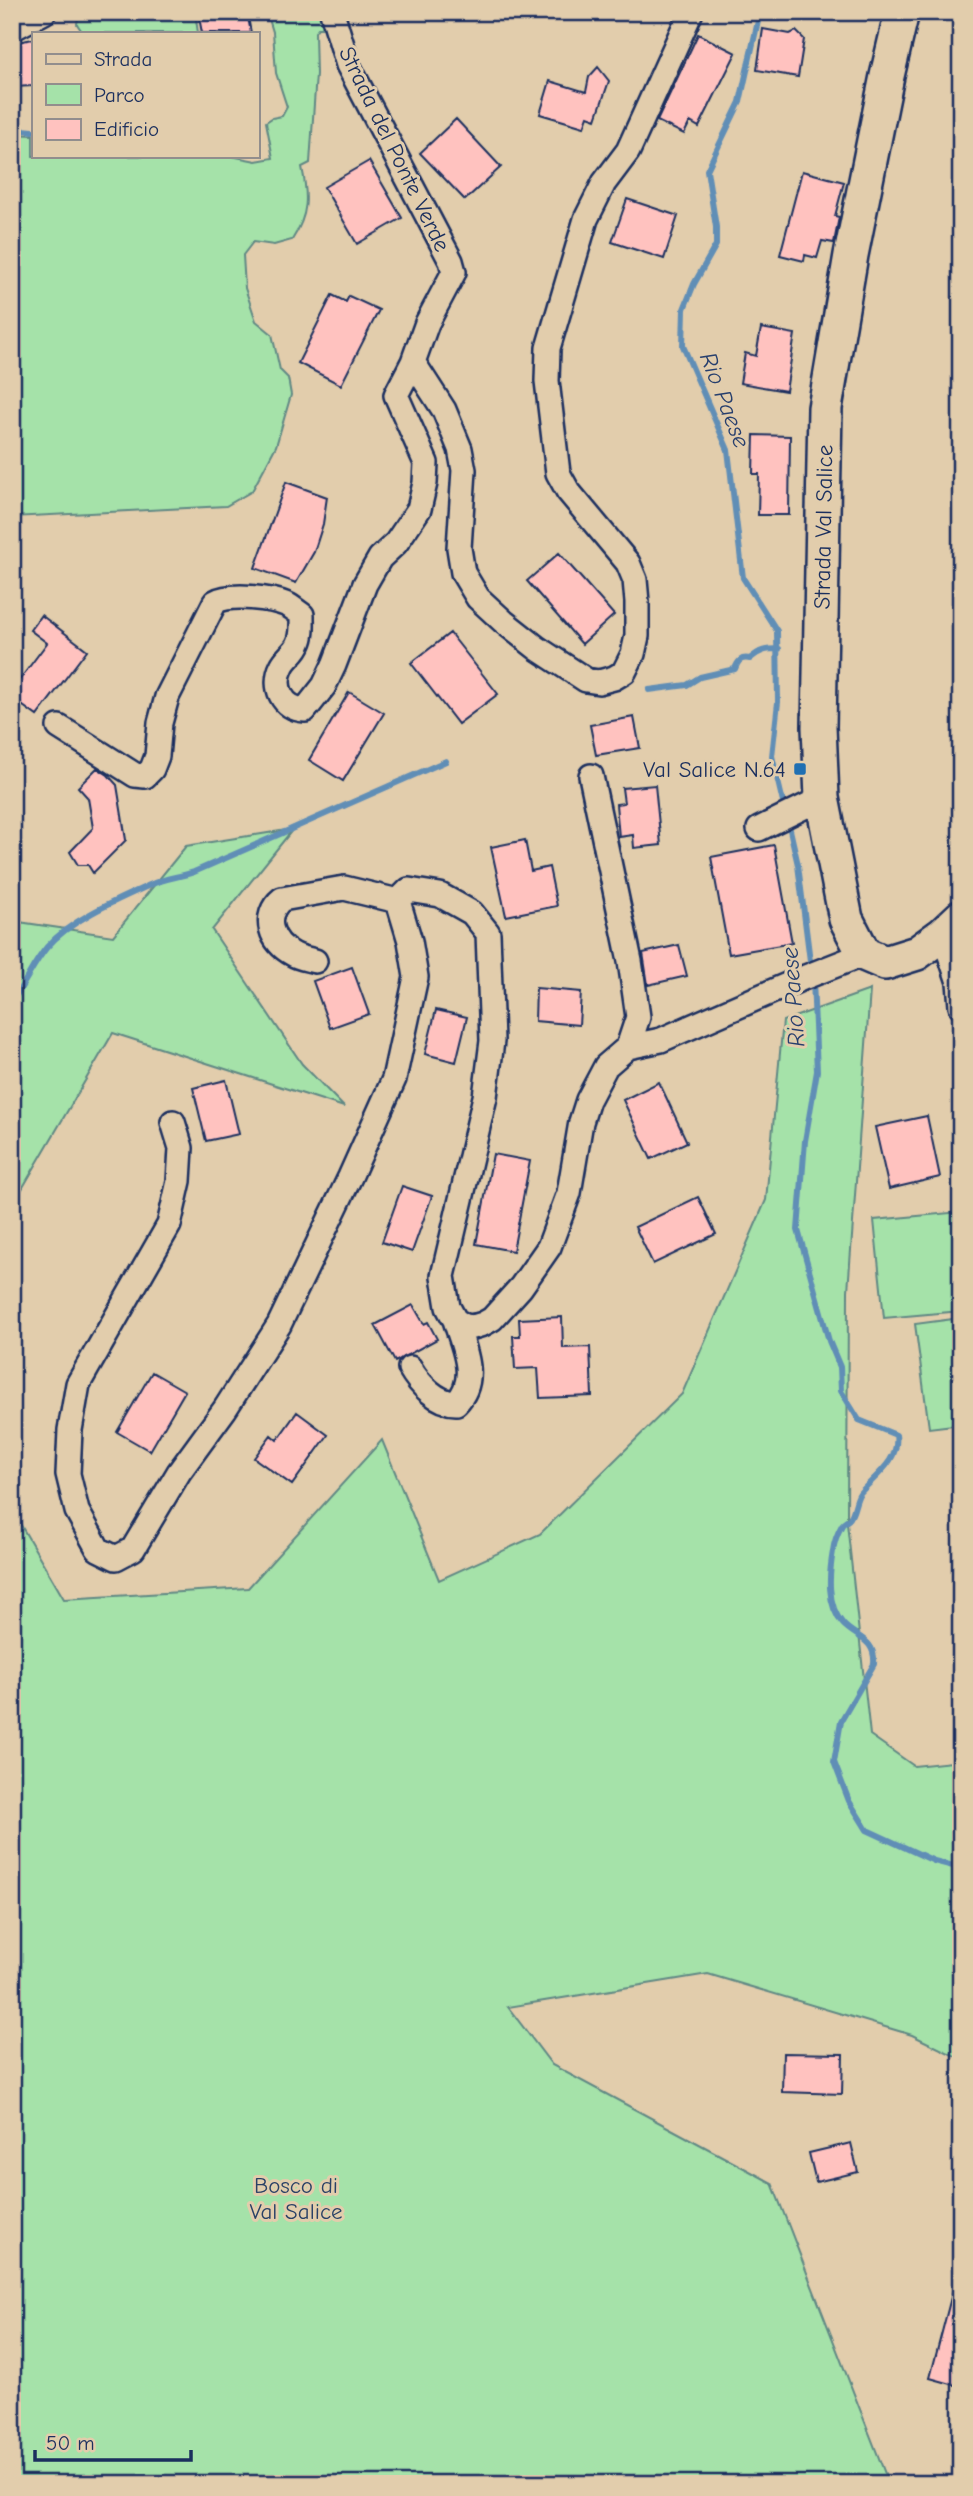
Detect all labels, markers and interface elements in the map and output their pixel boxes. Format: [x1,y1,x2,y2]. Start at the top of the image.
legend [32,32,259,158]
street label: Strada del Ponte Verde [333,42,456,256]
text: Strada [94,47,152,71]
text: Parco [94,83,145,107]
text: Edificio [94,117,159,141]
water label: Rio Paese [694,348,756,452]
street label: Strada Val Salice [809,444,838,610]
place label: Val Salice N.64 [643,756,786,783]
marker: Val Salice N.64 [792,761,808,777]
water label: Rio Paese [776,946,810,1048]
park label: Bosco di Val Salice [249,2172,343,2225]
scale bar [35,2419,191,2463]
text: 50 m [46,2431,95,2455]

